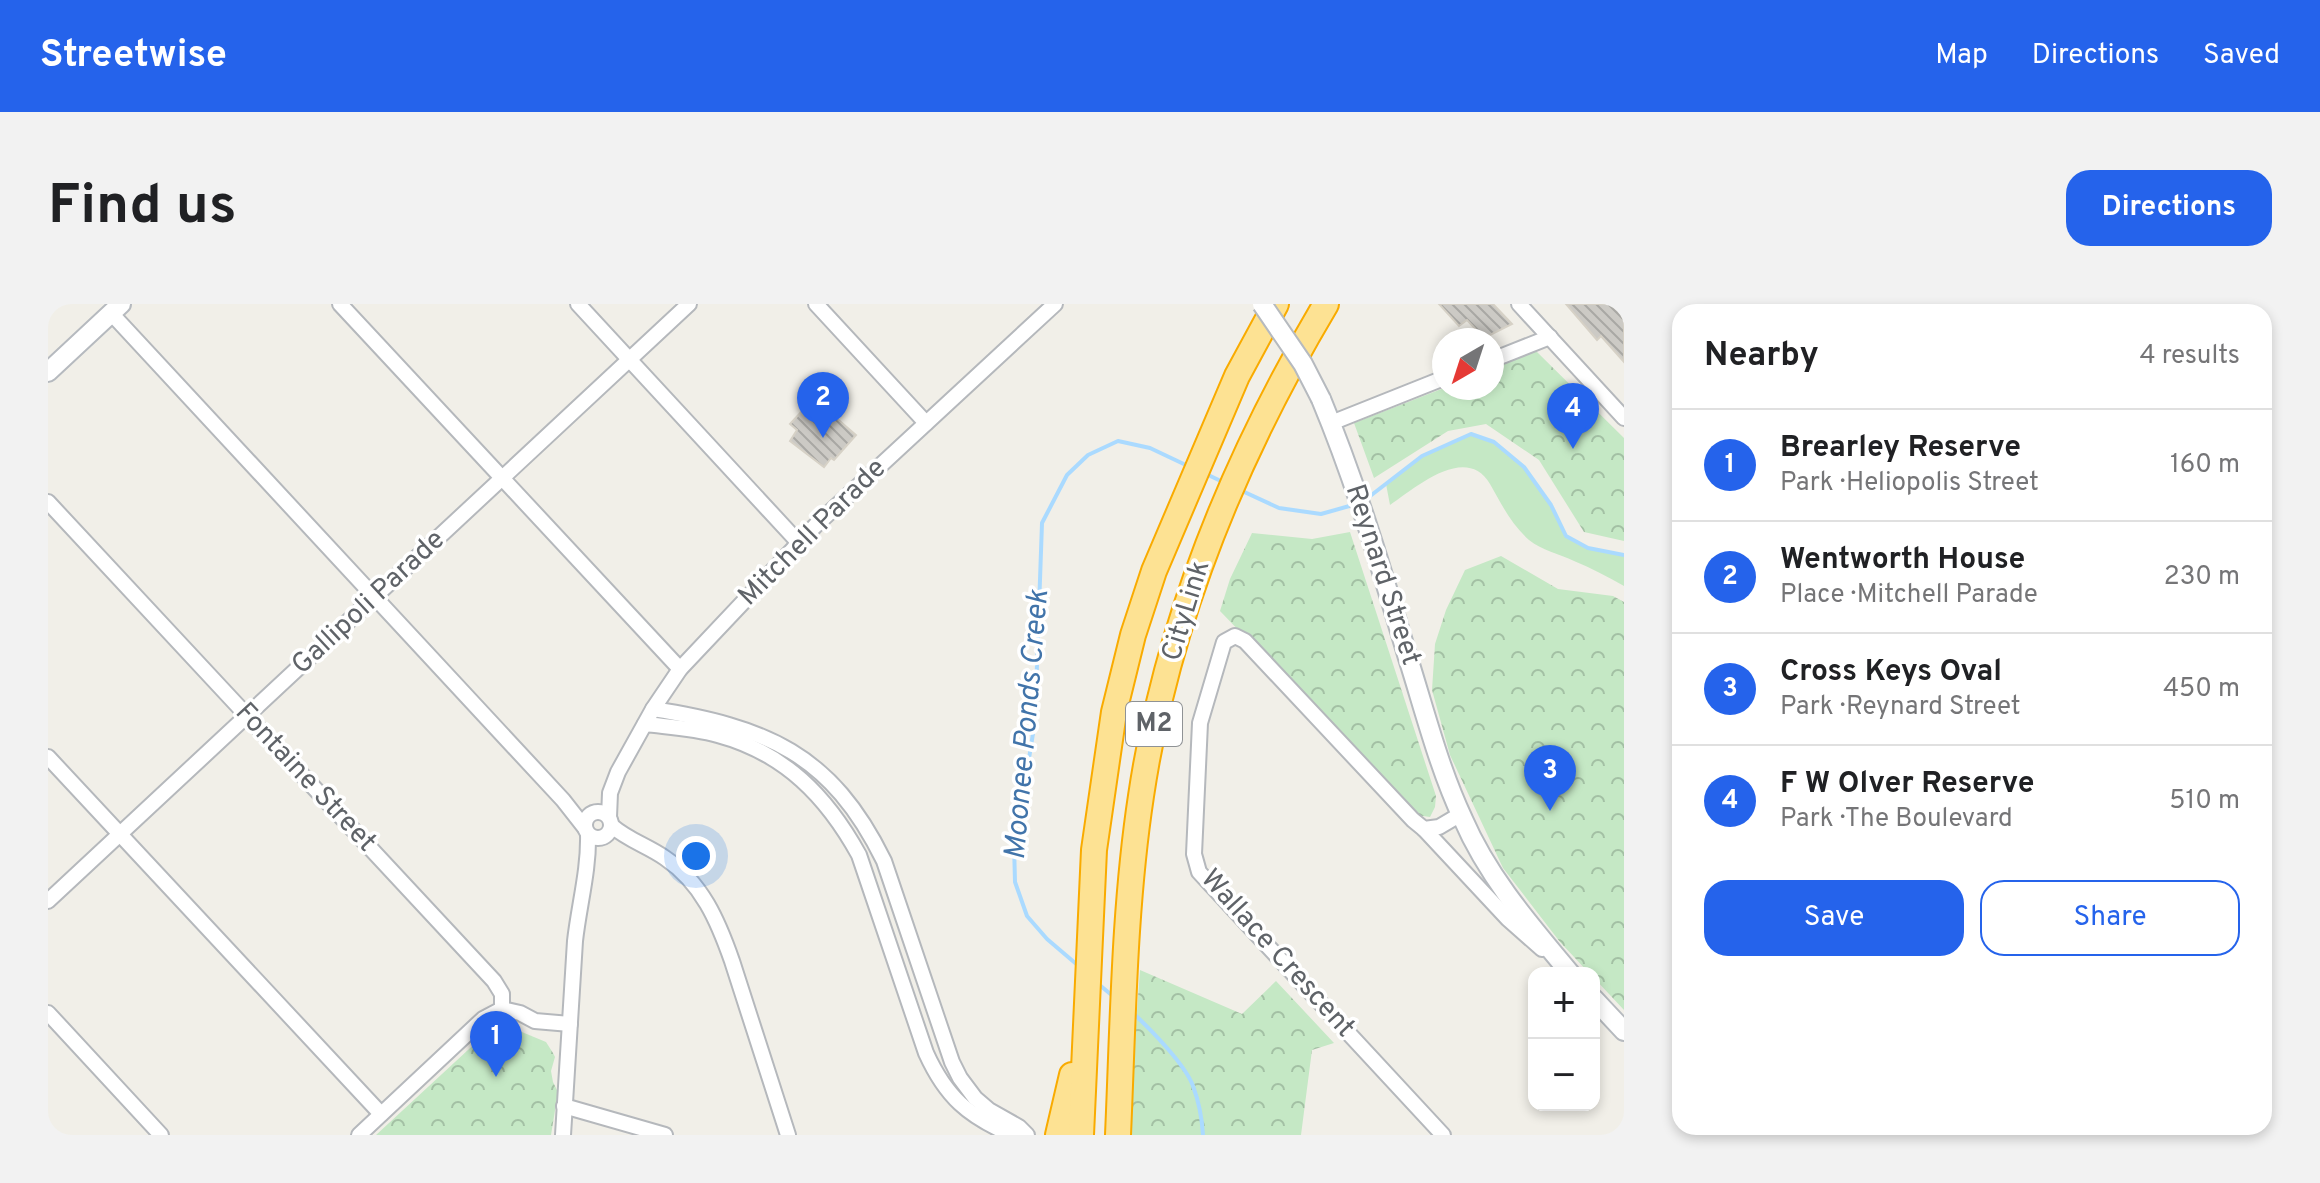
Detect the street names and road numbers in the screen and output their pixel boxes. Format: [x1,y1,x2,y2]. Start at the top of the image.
street label: Mitchell Parade [731,451,895,615]
street label: Reynard Street [1336,480,1428,670]
street label: Gallipoli Parade [285,523,453,683]
street label: CityLink [1155,556,1219,666]
street label: Fontaine Street [227,696,383,860]
road number: M2 [1126,702,1182,746]
street label: Wallace Crescent [1192,862,1362,1046]

